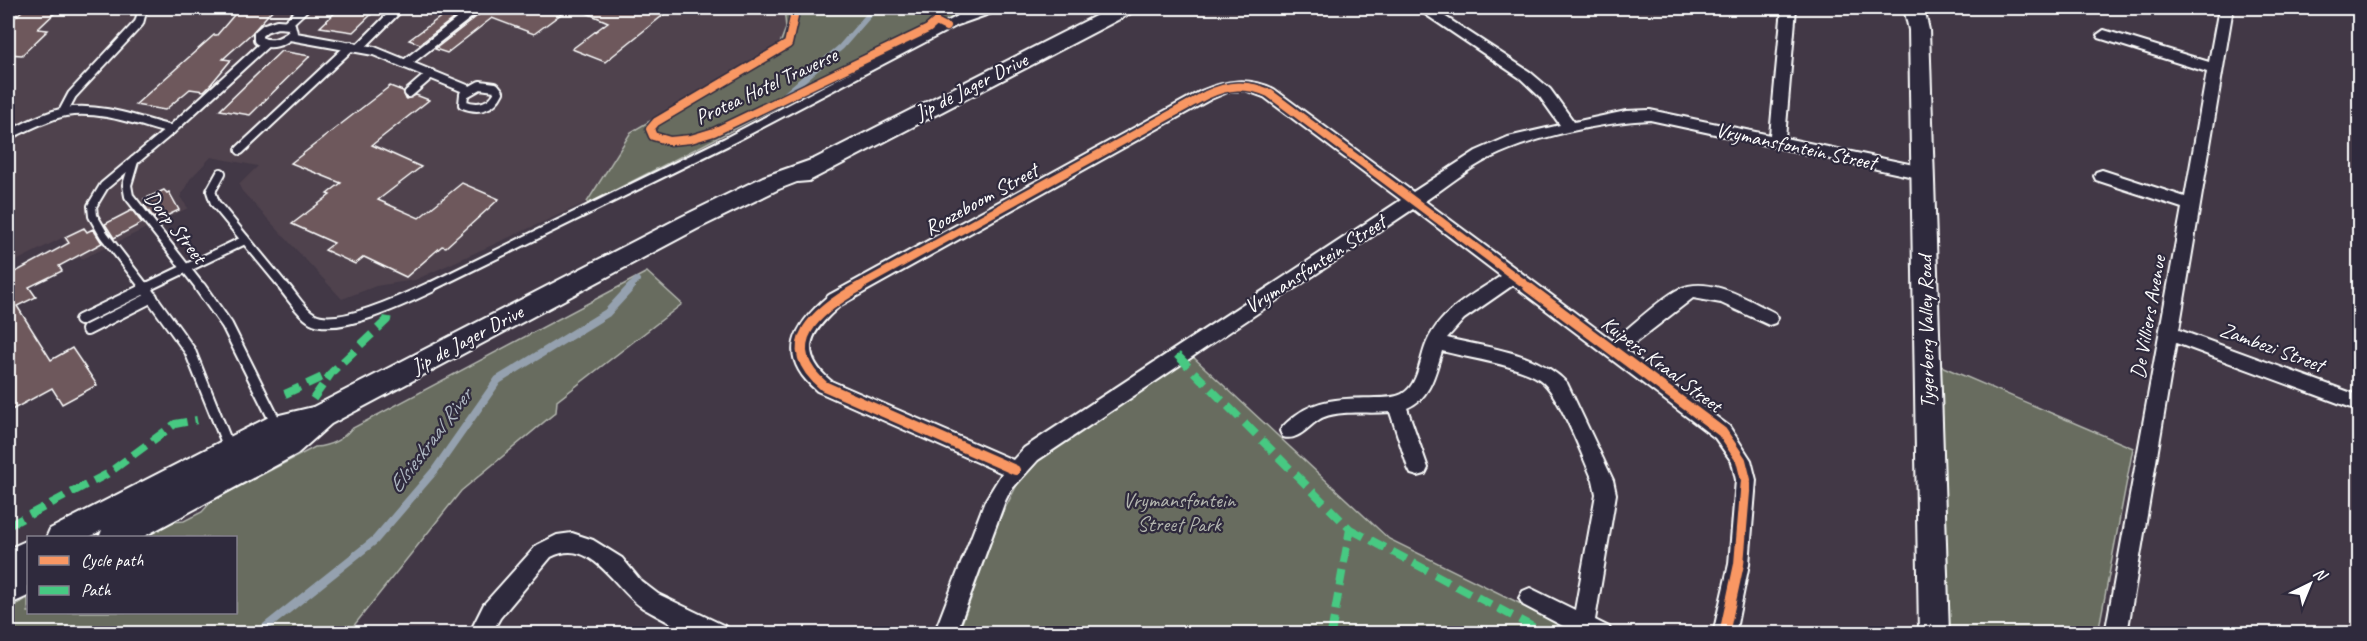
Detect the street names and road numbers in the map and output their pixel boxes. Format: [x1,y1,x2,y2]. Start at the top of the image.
street label: Protea Hotel Traverse [691,41,842,130]
street label: Jip de Jager Drive [909,46,1033,126]
street label: Vrymansfontein Street [1714,116,1881,176]
street label: Roozeboom Street [920,156,1045,241]
street label: Dorp Street [139,185,214,270]
street label: Vrymansfontein Street [1240,207,1393,319]
street label: Tygerberg Valley Road [1912,251,1940,409]
street label: De Villiers Avenue [2124,251,2172,381]
street label: Jip de Jager Drive [406,298,528,380]
street label: Kuipers Kraal Street [1596,310,1729,419]
street label: Zambezi Street [2216,316,2330,379]

